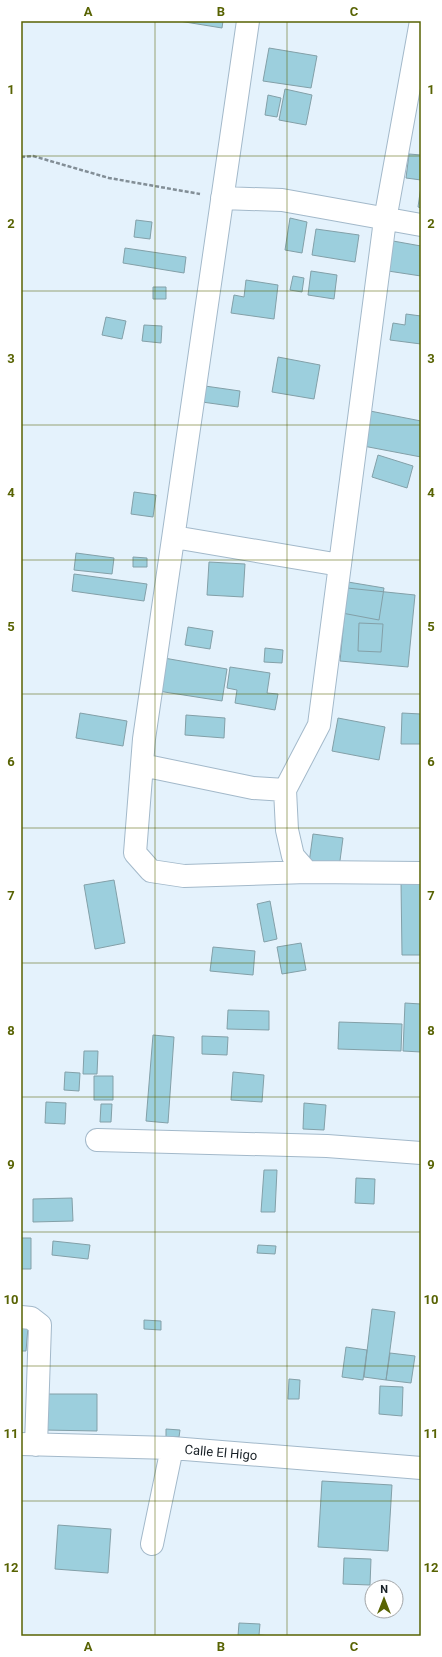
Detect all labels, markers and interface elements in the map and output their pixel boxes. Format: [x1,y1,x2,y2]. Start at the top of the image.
text: A [84,4,93,19]
text: B [217,4,225,19]
text: C [350,4,359,19]
text: 1 [7,82,15,97]
text: 1 [427,82,435,97]
text: 2 [7,216,15,231]
text: 2 [427,216,435,231]
text: 3 [7,351,15,366]
text: 3 [427,351,435,366]
text: 4 [7,485,15,500]
text: 4 [427,485,435,500]
text: 5 [7,619,15,634]
text: 5 [427,619,435,634]
text: 6 [7,754,15,769]
text: 6 [427,754,435,769]
text: 7 [7,888,15,903]
text: 7 [427,888,435,903]
text: 8 [7,1023,15,1038]
text: 8 [427,1023,435,1038]
text: 9 [7,1157,15,1172]
text: 9 [427,1157,435,1172]
text: 10 [4,1292,18,1307]
text: 10 [424,1292,438,1307]
text: 11 [4,1426,18,1441]
text: 11 [424,1426,438,1441]
street label: Calle El Higo [184,1442,258,1463]
text: 12 [4,1560,18,1575]
text: 12 [424,1560,438,1575]
north arrow [364,1579,404,1619]
text: N [380,1583,388,1596]
text: A [84,1639,93,1654]
text: B [217,1639,225,1654]
text: C [350,1639,359,1654]

